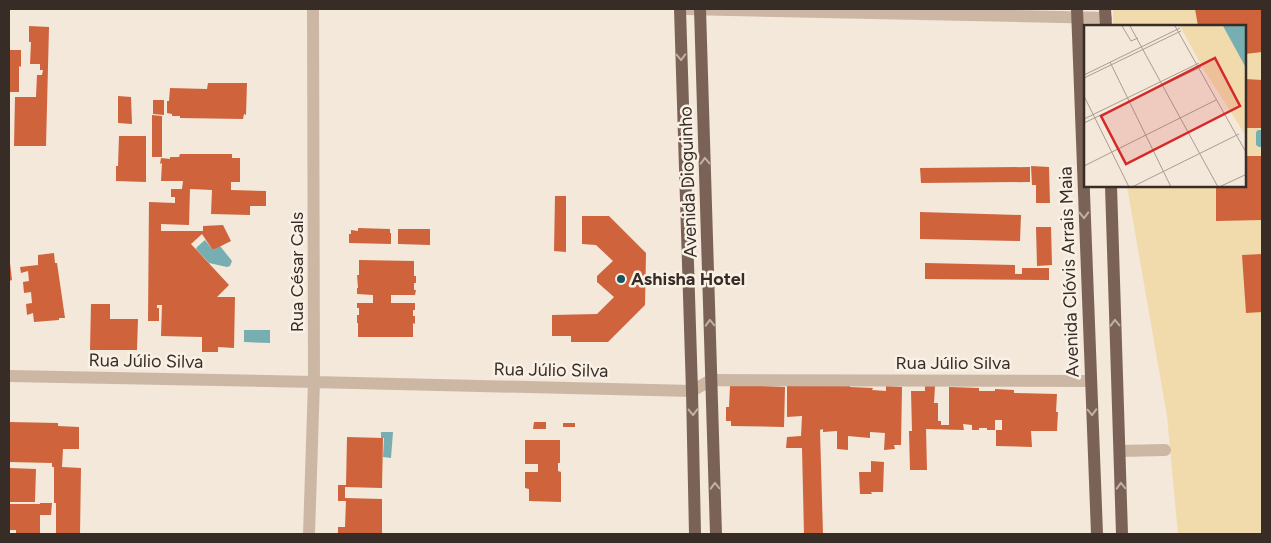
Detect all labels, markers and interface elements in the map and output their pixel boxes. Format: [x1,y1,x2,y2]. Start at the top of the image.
inset map [1084,25,1246,188]
one-way arrow [676,54,687,62]
street label: Avenida Dioguinho [674,106,702,258]
one-way arrow [699,156,710,164]
street label: Avenida Clóvis Arrais Maia [1054,166,1084,378]
one-way arrow [1079,211,1090,219]
street label: Rua César Cals [286,212,308,332]
place label: Ashisha Hotel [631,268,745,290]
marker: Ashisha Hotel [615,273,627,285]
one-way arrow [704,319,715,327]
one-way arrow [1110,319,1121,327]
street label: Rua Júlio Silva [88,349,204,373]
street label: Rua Júlio Silva [896,352,1010,374]
street label: Rua Júlio Silva [493,358,609,382]
one-way arrow [1086,408,1097,416]
one-way arrow [688,409,698,417]
one-way arrow [709,481,720,489]
one-way arrow [1115,481,1126,489]

